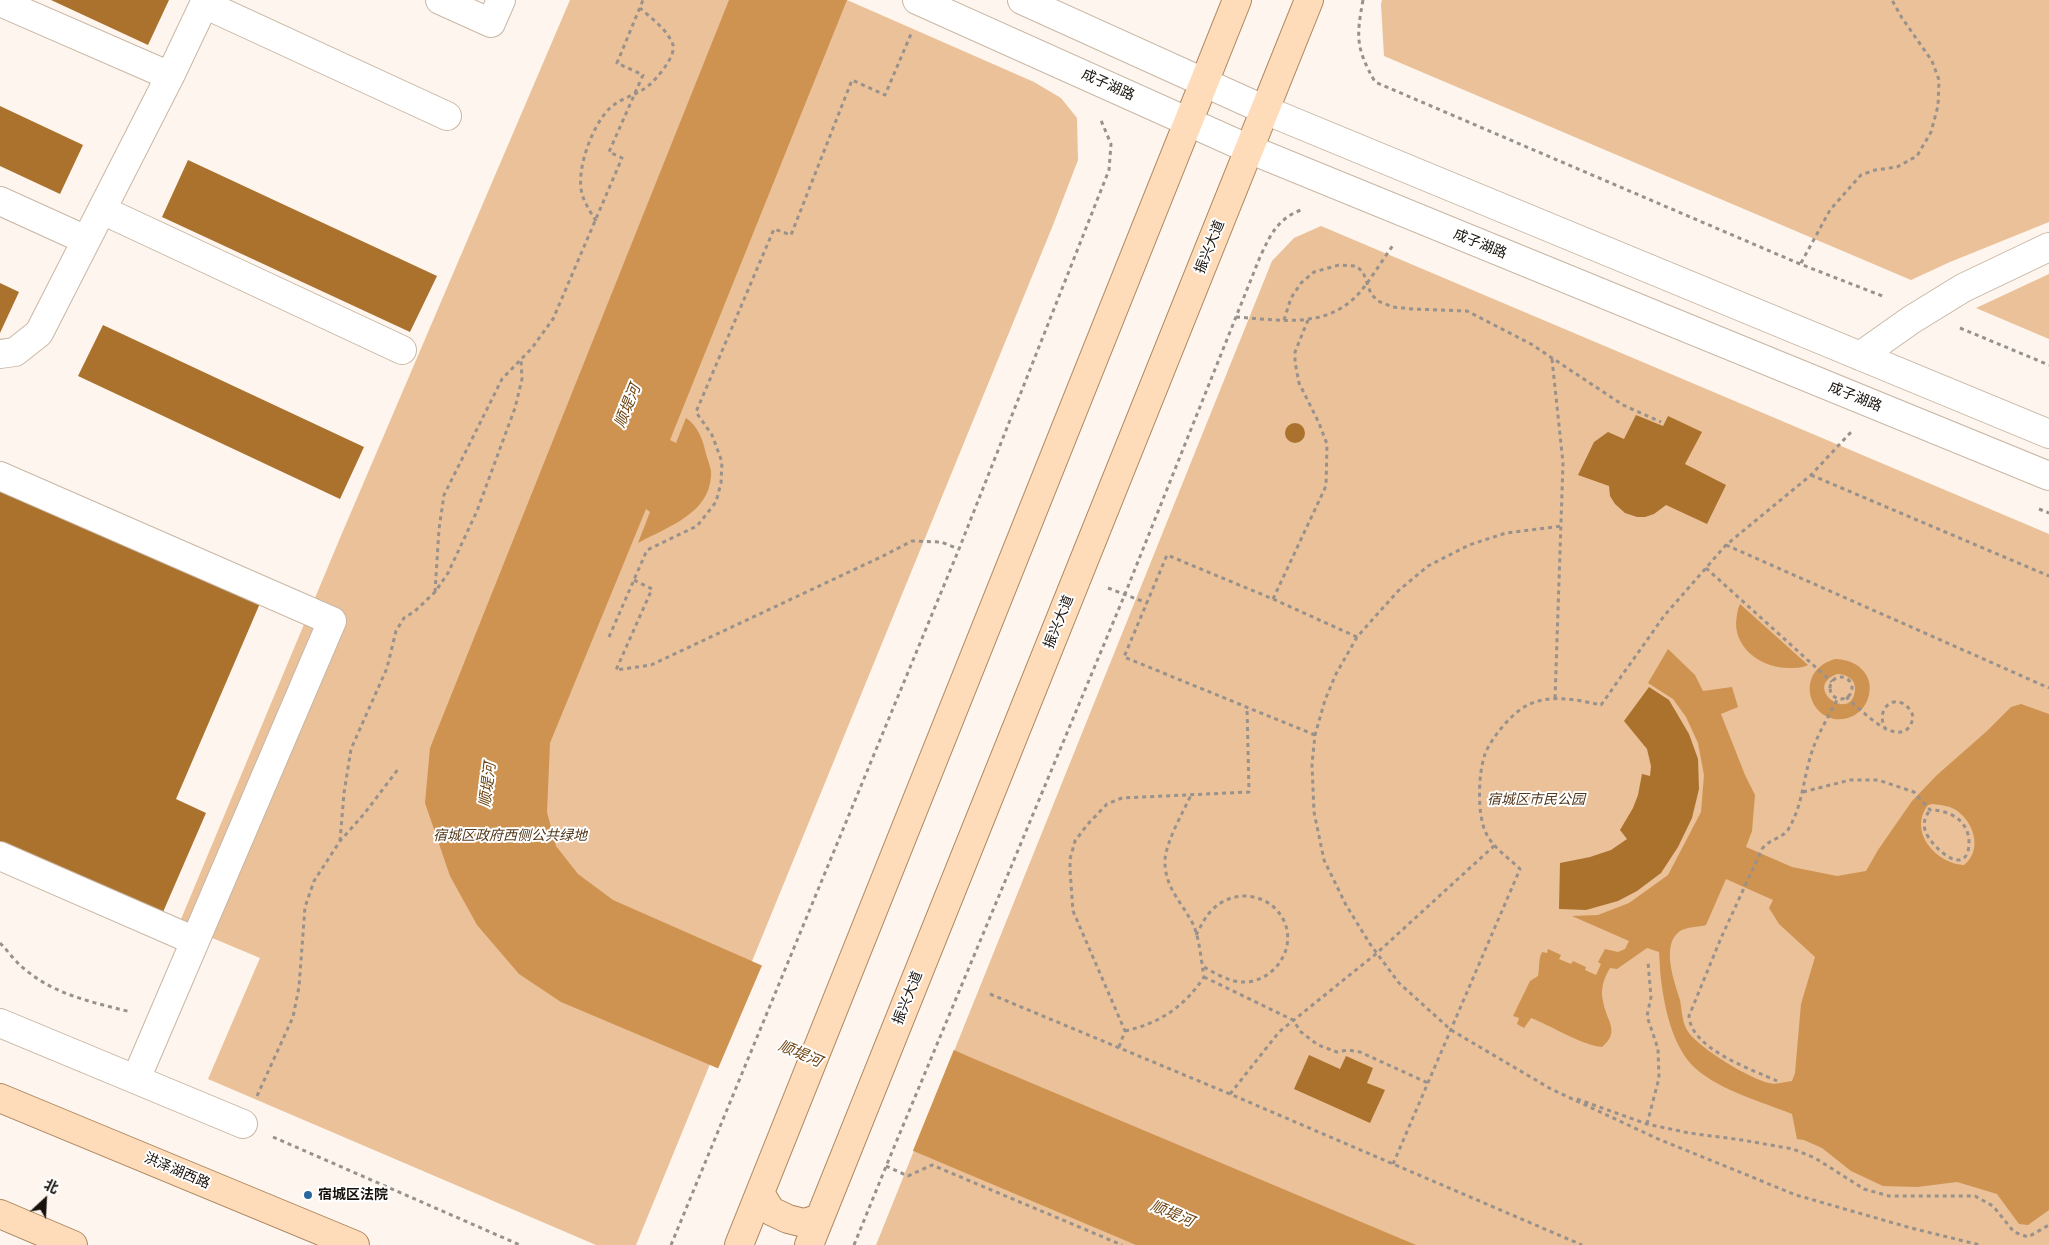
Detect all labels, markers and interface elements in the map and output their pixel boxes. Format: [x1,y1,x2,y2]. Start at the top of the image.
street label: 成子湖路 [1079,66,1137,104]
street label: 振兴大道 [1192,218,1228,276]
street label: 成子湖路 [1451,226,1509,262]
street label: 成子湖路 [1826,379,1884,415]
water label: 顺堤河 [611,382,645,430]
street label: 振兴大道 [1041,593,1077,651]
water label: 顺堤河 [476,762,500,808]
park label: 宿城区市民公园 [1487,792,1585,808]
park label: 宿城区政府西侧公共绿地 [433,828,587,844]
street label: 振兴大道 [890,969,926,1027]
water label: 顺堤河 [776,1037,824,1071]
street label: 洪泽湖西路 [142,1150,212,1192]
north arrow [20,1175,70,1225]
text: 北 [41,1175,61,1198]
place label: 宿城区法院 [318,1187,388,1203]
marker: 宿城区法院 [302,1189,314,1201]
water label: 顺堤河 [1148,1197,1196,1231]

